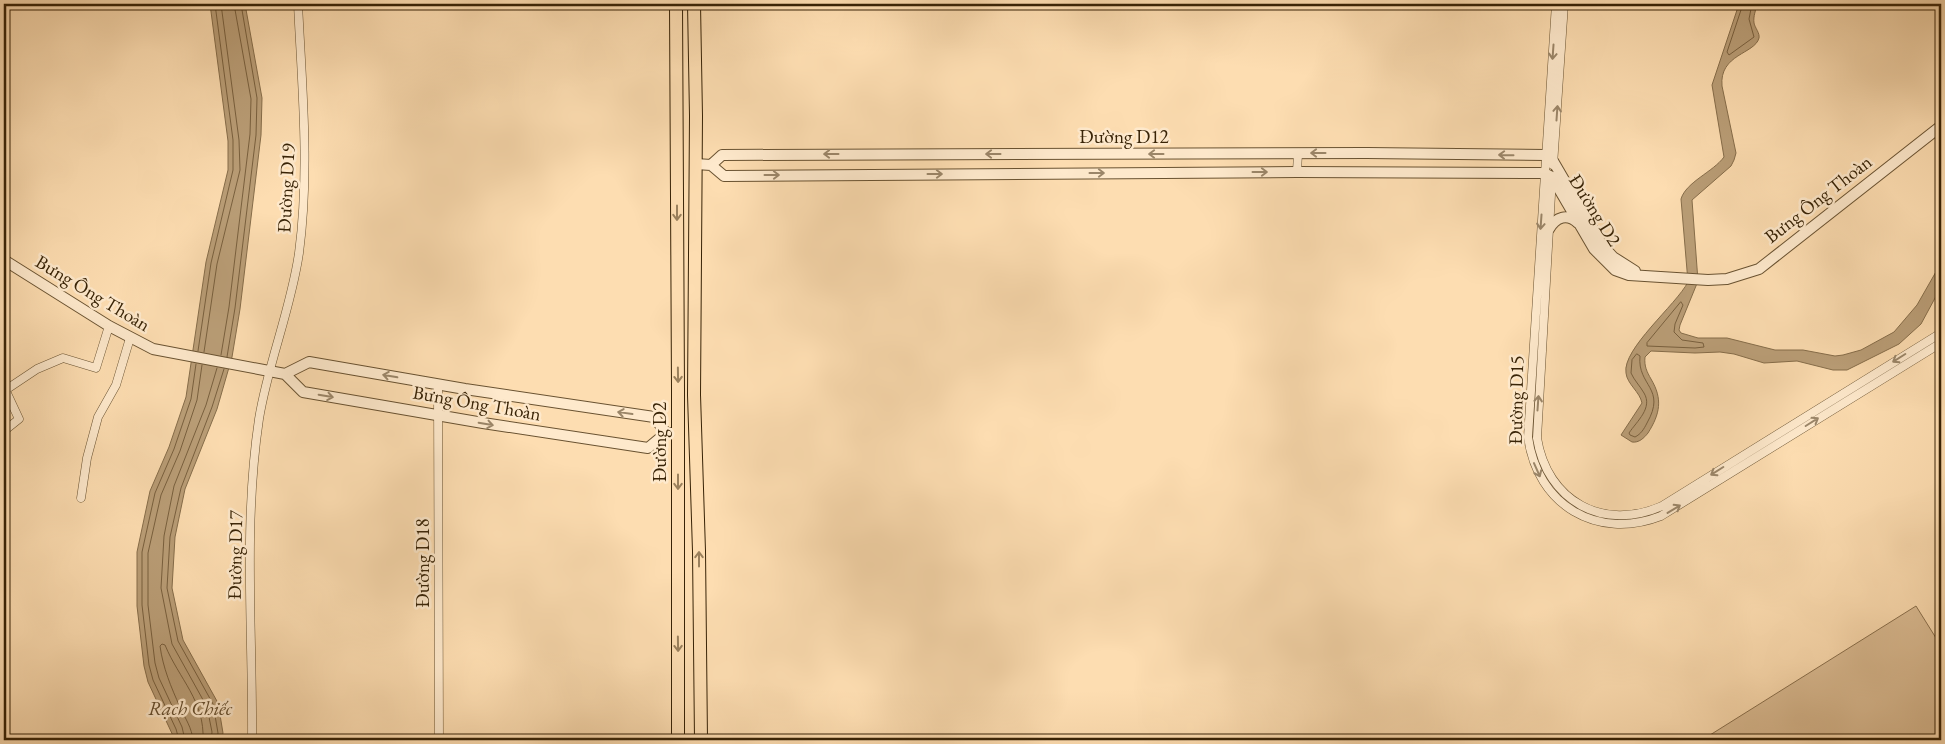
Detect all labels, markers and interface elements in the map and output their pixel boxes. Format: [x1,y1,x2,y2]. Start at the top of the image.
one-way arrow [1548,44,1557,60]
one-way arrow [1552,105,1561,121]
street label: Đường D12 [1079,124,1169,149]
street label: Đường D19 [271,143,301,233]
one-way arrow [1311,148,1327,158]
one-way arrow [823,149,840,159]
one-way arrow [986,149,1002,159]
one-way arrow [1148,149,1164,159]
street label: Bưng Ông Thoàn [1759,149,1877,249]
one-way arrow [1499,150,1515,160]
one-way arrow [1252,167,1268,177]
one-way arrow [1089,168,1105,178]
one-way arrow [926,169,943,179]
street label: Đường D2 [1563,169,1627,251]
one-way arrow [764,170,780,180]
one-way arrow [672,204,682,220]
one-way arrow [1537,214,1546,230]
street label: Bưng Ông Thoàn [31,249,155,337]
one-way arrow [1893,353,1907,363]
street label: Đường D15 [1503,355,1529,445]
one-way arrow [673,366,683,383]
one-way arrow [382,371,398,381]
street label: Bưng Ông Thoàn [411,379,543,427]
one-way arrow [318,391,334,401]
one-way arrow [1534,395,1543,411]
street label: Đường D2 [647,402,672,482]
one-way arrow [618,407,634,417]
one-way arrow [1804,417,1818,427]
one-way arrow [478,419,494,429]
one-way arrow [1533,462,1543,477]
one-way arrow [1710,467,1724,477]
one-way arrow [673,474,683,490]
one-way arrow [1667,503,1681,513]
street label: Đường D17 [222,509,248,600]
street label: Đường D18 [410,518,435,608]
one-way arrow [695,551,704,567]
one-way arrow [673,636,683,652]
water label: Rạch Chiếc [148,695,233,721]

